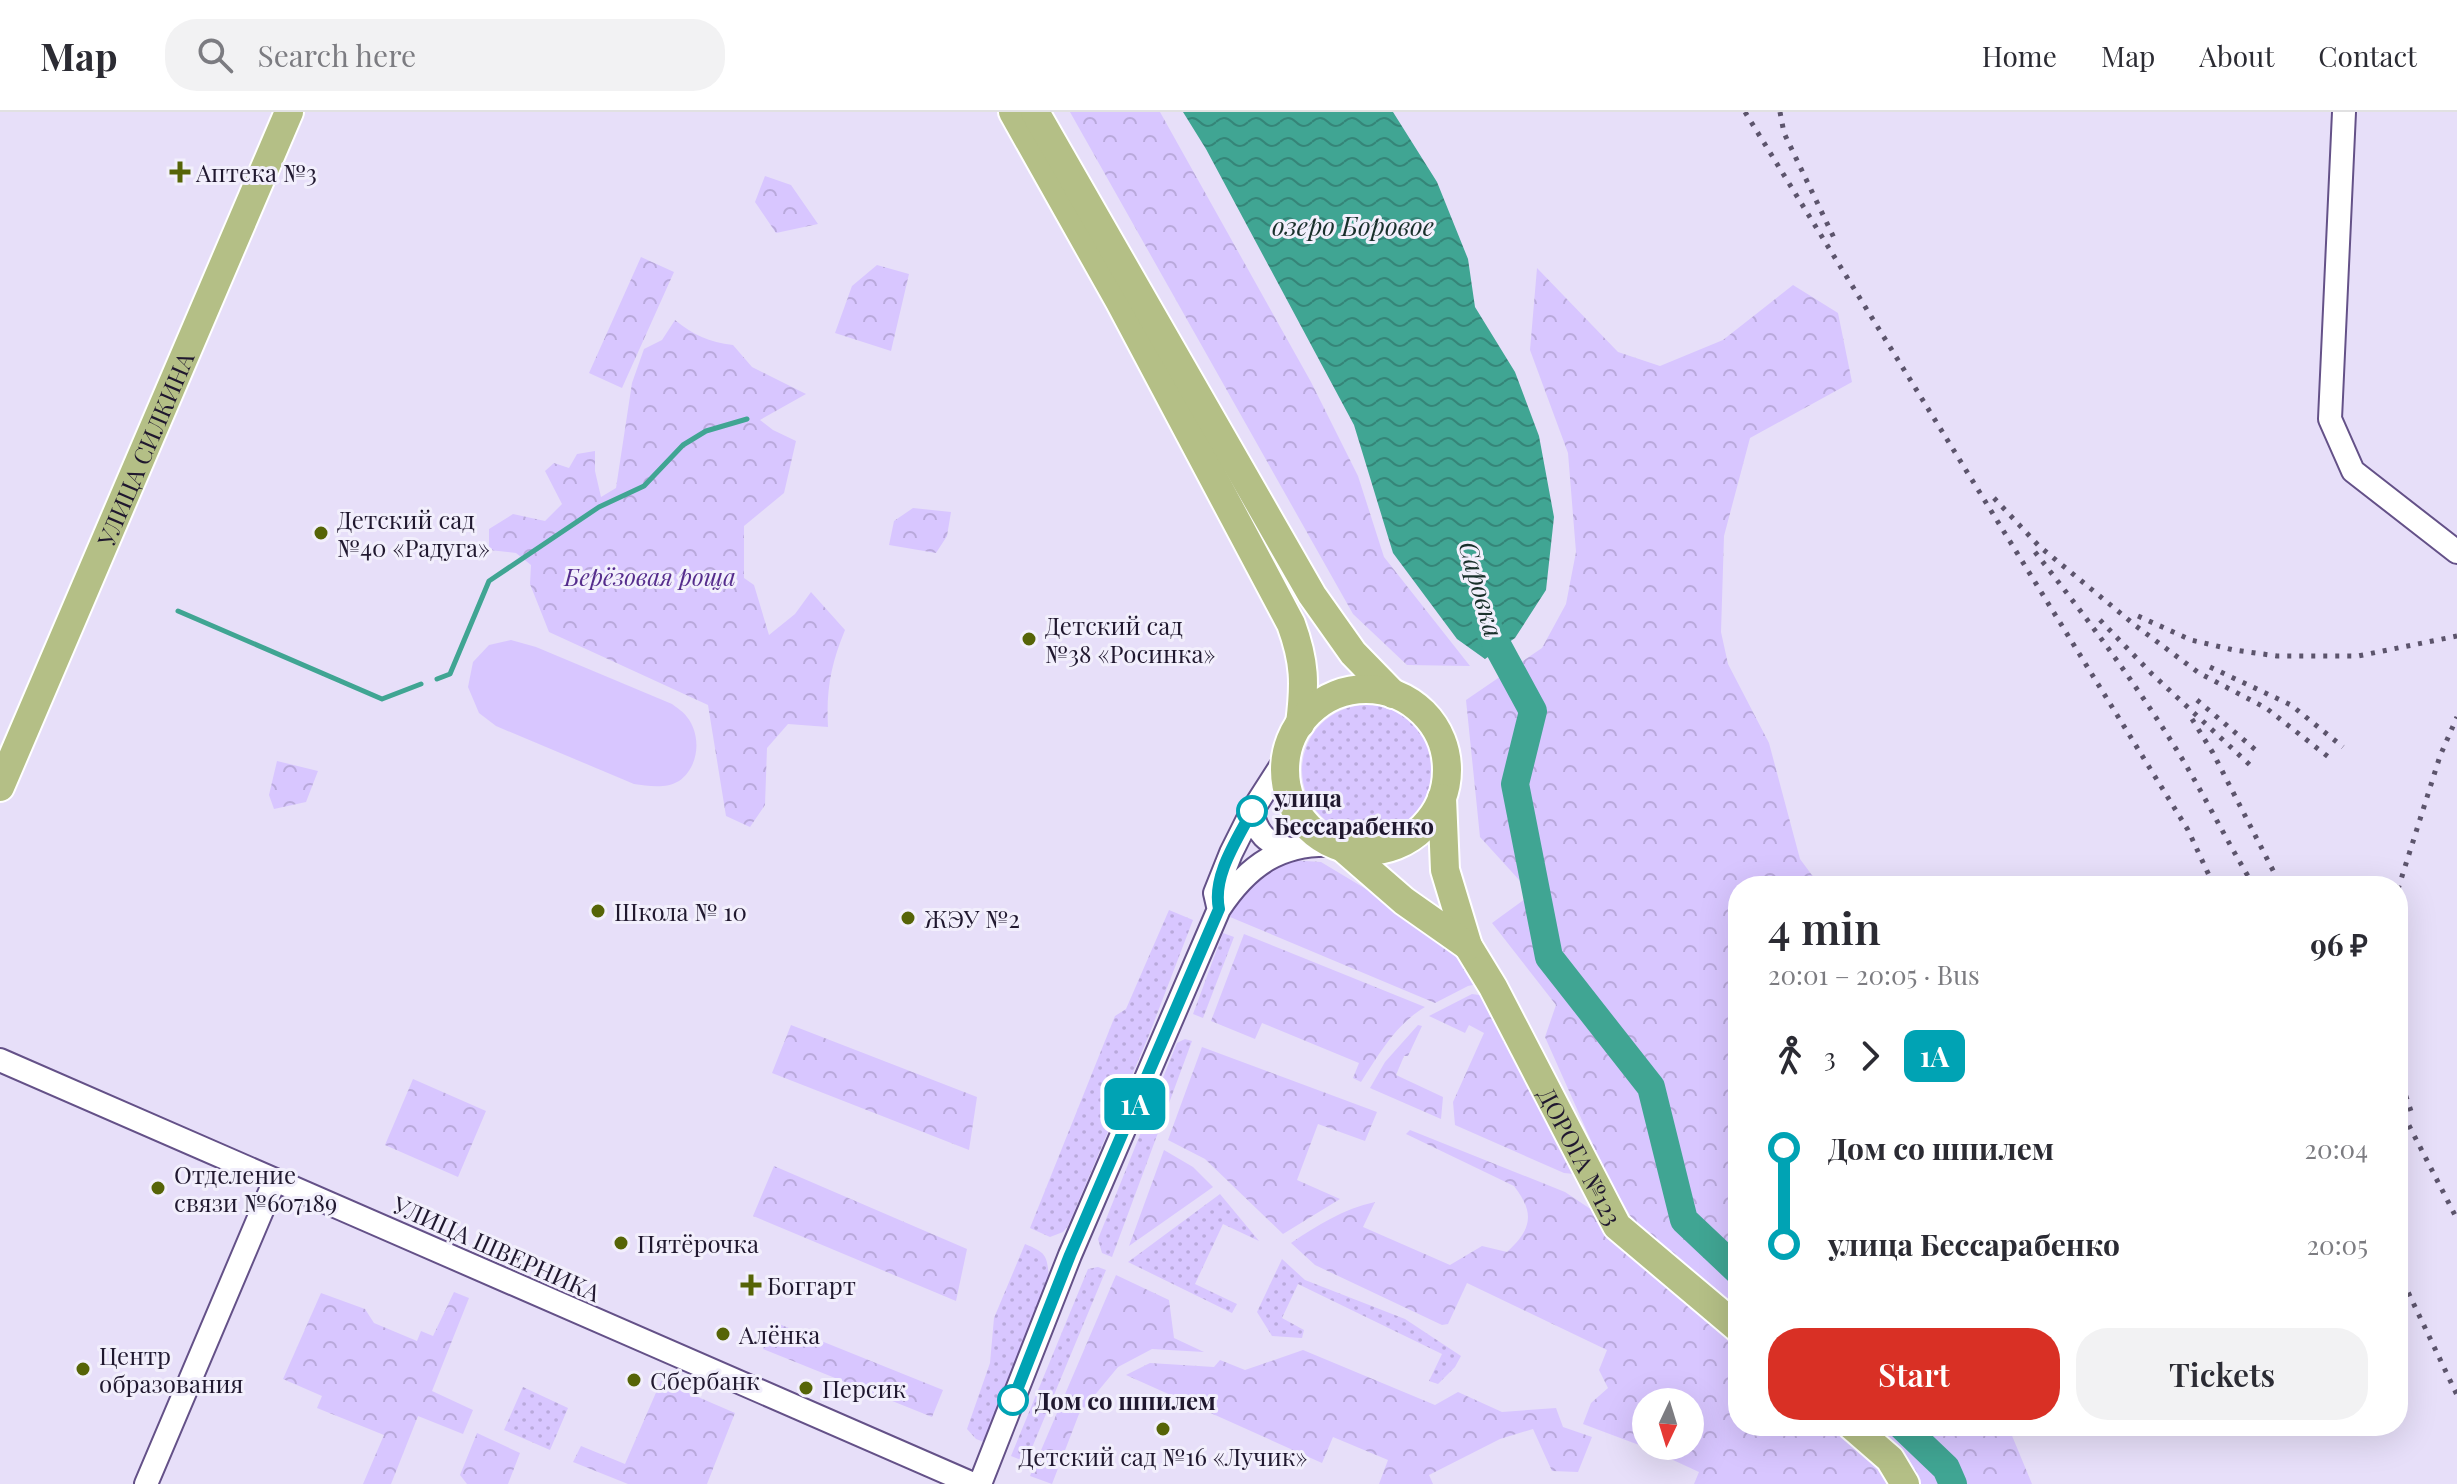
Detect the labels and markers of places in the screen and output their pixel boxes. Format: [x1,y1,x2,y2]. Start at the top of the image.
place label: Аптека №3 [195,156,317,188]
marker: Аптека №3 [171,163,189,181]
place label: Детский сад №40 «Радуга» [337,503,490,563]
marker: Детский сад №40 «Радуга» [312,524,330,542]
place label: Детский сад №38 «Росинка» [1045,609,1215,669]
marker: Детский сад №38 «Росинка» [1020,630,1038,648]
place label: улица Бессарабенко [1273,781,1434,841]
marker: улица Бессарабенко [1237,796,1267,826]
place label: Школа № 10 [614,895,747,927]
marker: Школа № 10 [589,902,607,920]
place label: ЖЭУ №2 [924,902,1020,934]
marker: ЖЭУ №2 [899,909,917,927]
place label: Отделение связи №607189 [174,1158,337,1218]
marker: Отделение связи №607189 [149,1179,167,1197]
place label: Пятёрочка [637,1227,759,1259]
marker: Пятёрочка [612,1234,630,1252]
place label: Боггарт [767,1269,856,1301]
marker: Боггарт [742,1276,760,1294]
place label: Алёнка [738,1318,820,1350]
marker: Алёнка [714,1325,732,1343]
place label: Центр образования [99,1339,244,1399]
marker: Центр образования [74,1360,92,1378]
place label: Сбербанк [650,1364,760,1396]
marker: Сбербанк [625,1371,643,1389]
place label: Персик [822,1372,907,1404]
marker: Персик [797,1379,815,1397]
place label: Дом со шпилем [1035,1384,1216,1416]
marker: Дом со шпилем [998,1385,1028,1415]
marker: Детский сад №16 «Лучик» [1154,1420,1172,1438]
place label: Детский сад №16 «Лучик» [1019,1440,1307,1472]

